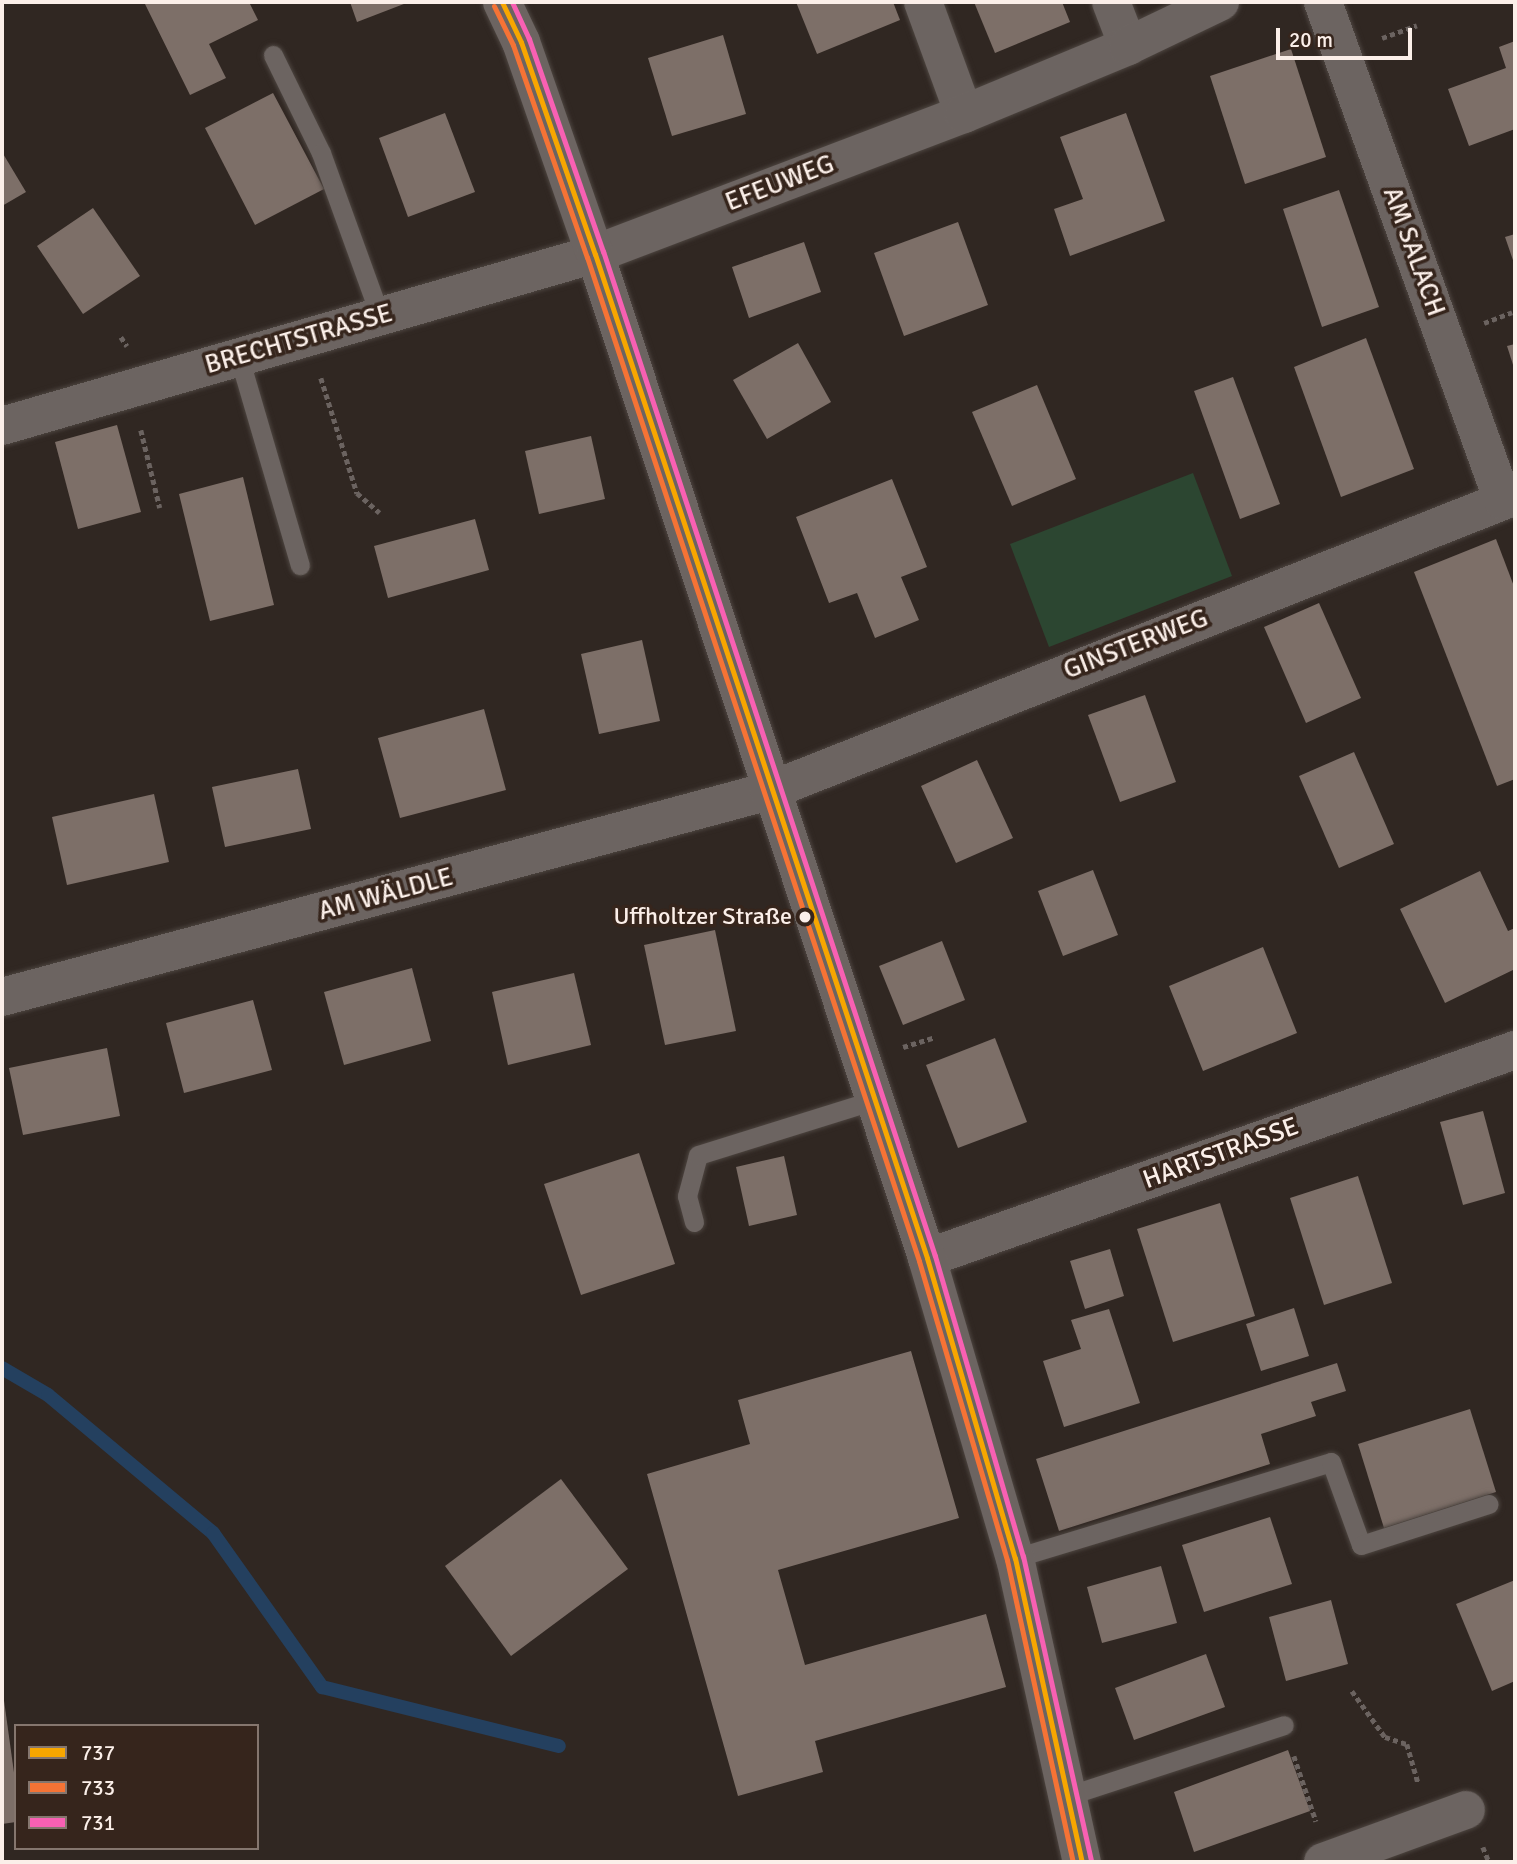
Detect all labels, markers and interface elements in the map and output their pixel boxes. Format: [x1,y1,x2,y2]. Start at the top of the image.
scale bar [1279,14,1416,58]
text: 20 m [1289,27,1333,53]
street label: EFEUWEG [721,149,839,219]
street label: AM SALACH [1375,183,1451,321]
street label: BRECHTSTRASSE [202,298,396,382]
street label: GINSTERWEG [1059,603,1213,687]
street label: AM WÄLDLE [315,862,457,928]
place label: Uffholtzer Straße [614,903,792,931]
marker: Uffholtzer Straße [798,910,812,924]
street label: HARTSTRASSE [1139,1111,1303,1197]
legend [14,1724,259,1850]
text: 737 [81,1740,115,1766]
text: 733 [81,1775,115,1801]
text: 731 [81,1810,115,1836]

